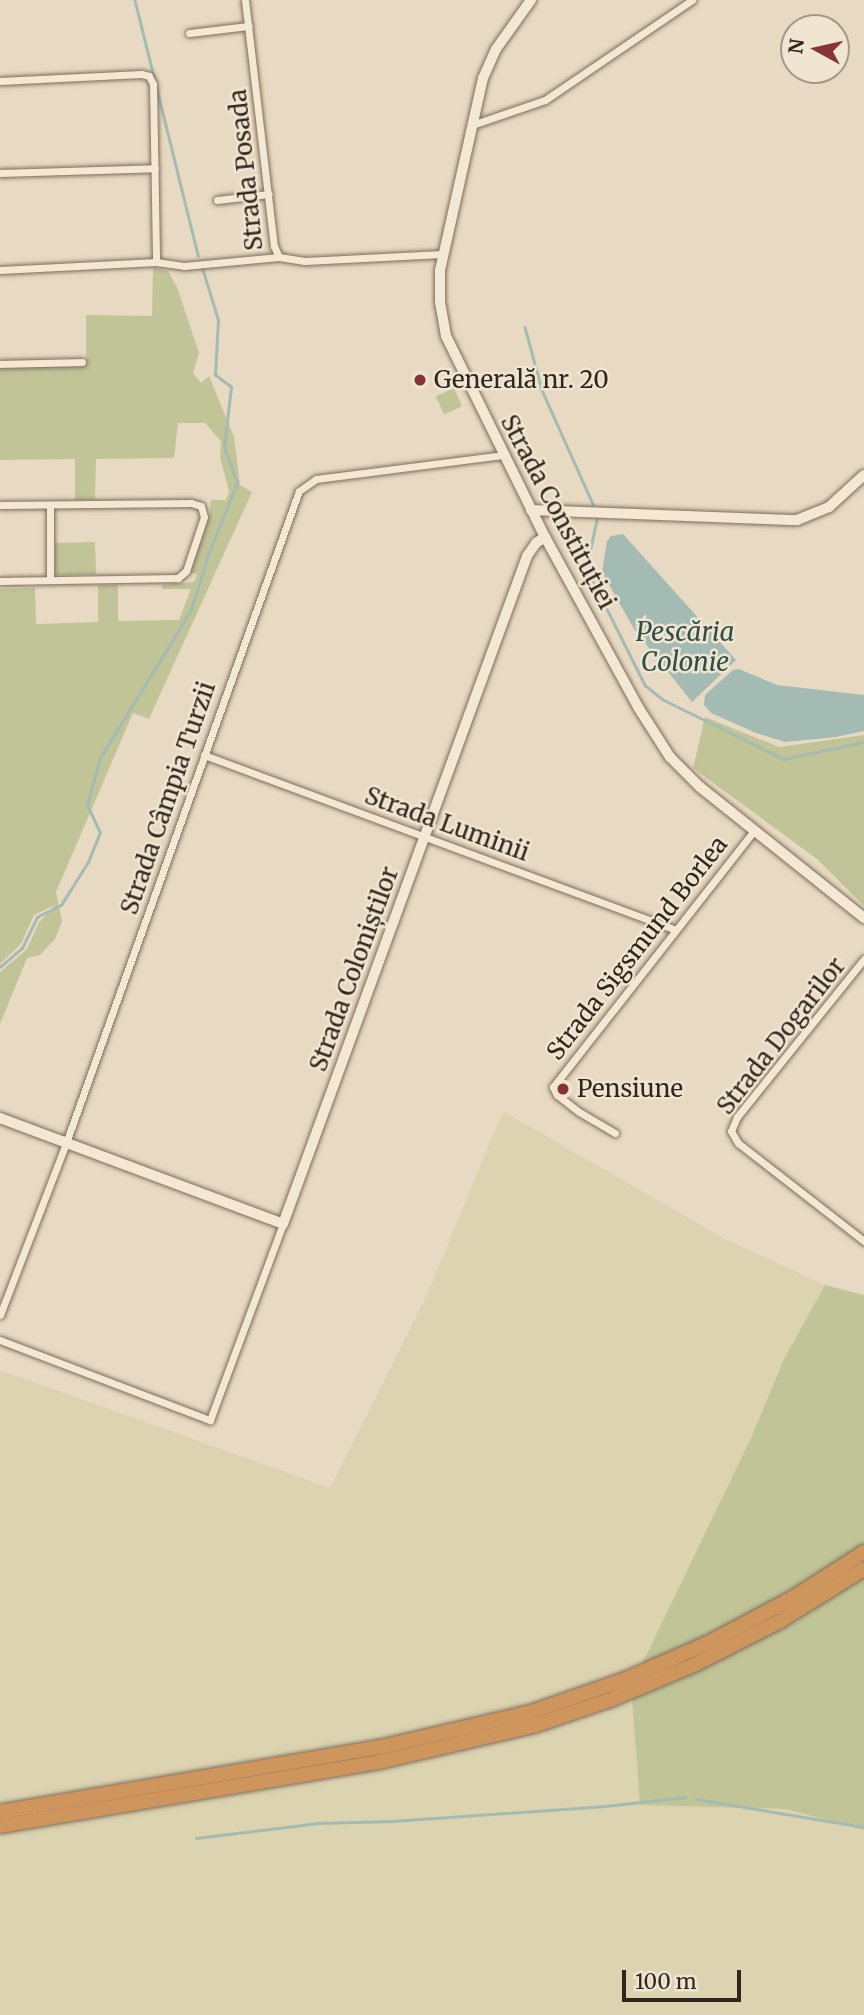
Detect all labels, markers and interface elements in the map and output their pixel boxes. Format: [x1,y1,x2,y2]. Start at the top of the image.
north arrow [780,14,850,84]
text: N [783,37,809,55]
street label: Strada Posada [223,88,269,252]
place label: Generală nr. 20 [434,366,609,394]
marker: Generală nr. 20 [412,372,428,388]
street label: Strada Constituției [495,410,621,614]
water label: Pescăria Colonie [636,616,734,678]
street label: Strada Câmpia Turzii [115,678,221,918]
street label: Strada Luminii [361,781,533,867]
street label: Strada Sigsmund Borlea [541,831,733,1065]
street label: Strada Coloniștilor [304,863,404,1075]
street label: Strada Dogarilor [711,952,851,1120]
place label: Pensiune [577,1075,683,1103]
marker: Pensiune [555,1081,571,1097]
scale bar [626,1955,745,1999]
text: 100 m [635,1968,697,1995]

